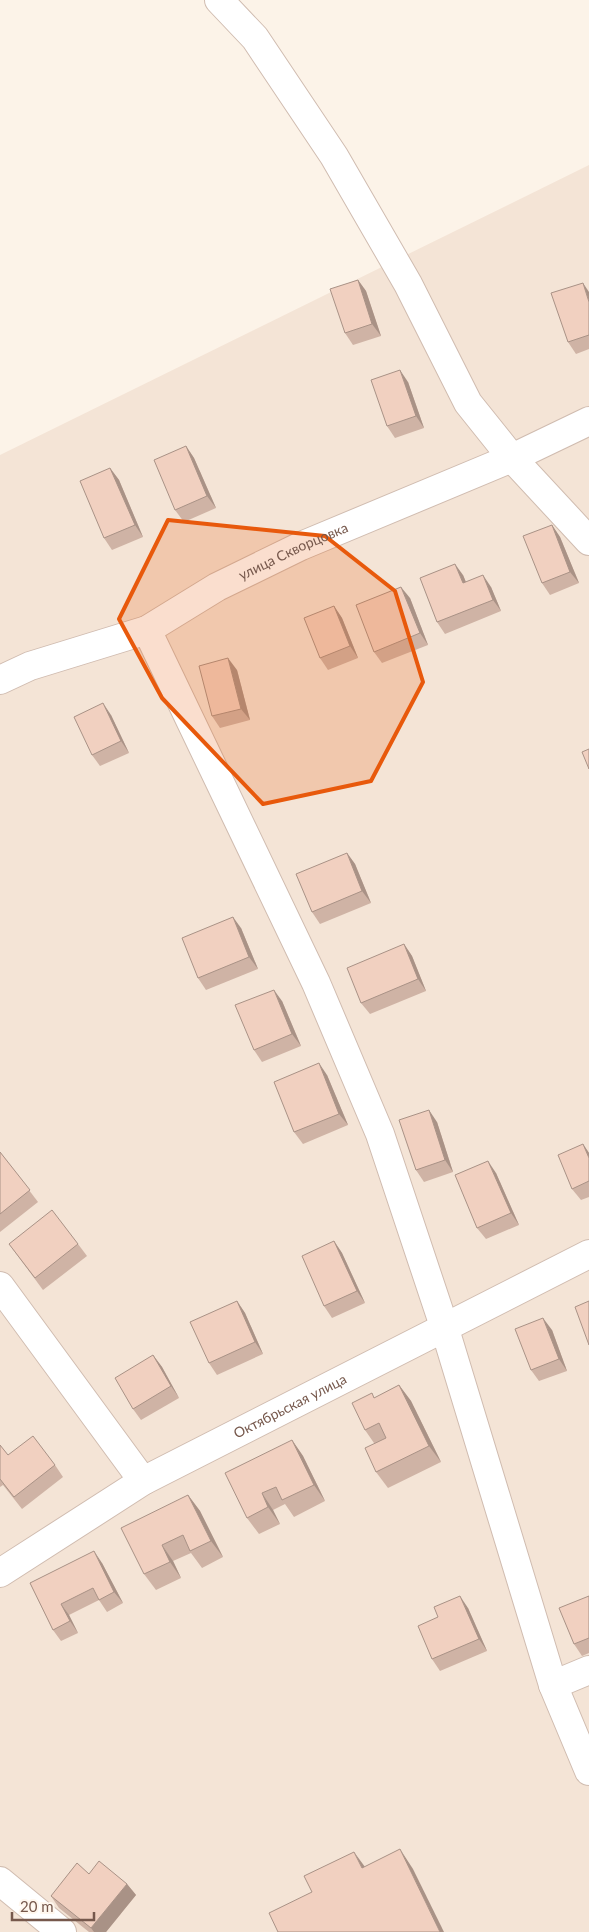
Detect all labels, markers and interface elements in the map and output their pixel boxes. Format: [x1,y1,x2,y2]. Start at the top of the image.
street label: улица Скворцовка [236,518,350,583]
street label: Октябрьская улица [230,1370,349,1442]
scale bar [12,1890,95,1922]
text: 20 m [20,1897,54,1915]

